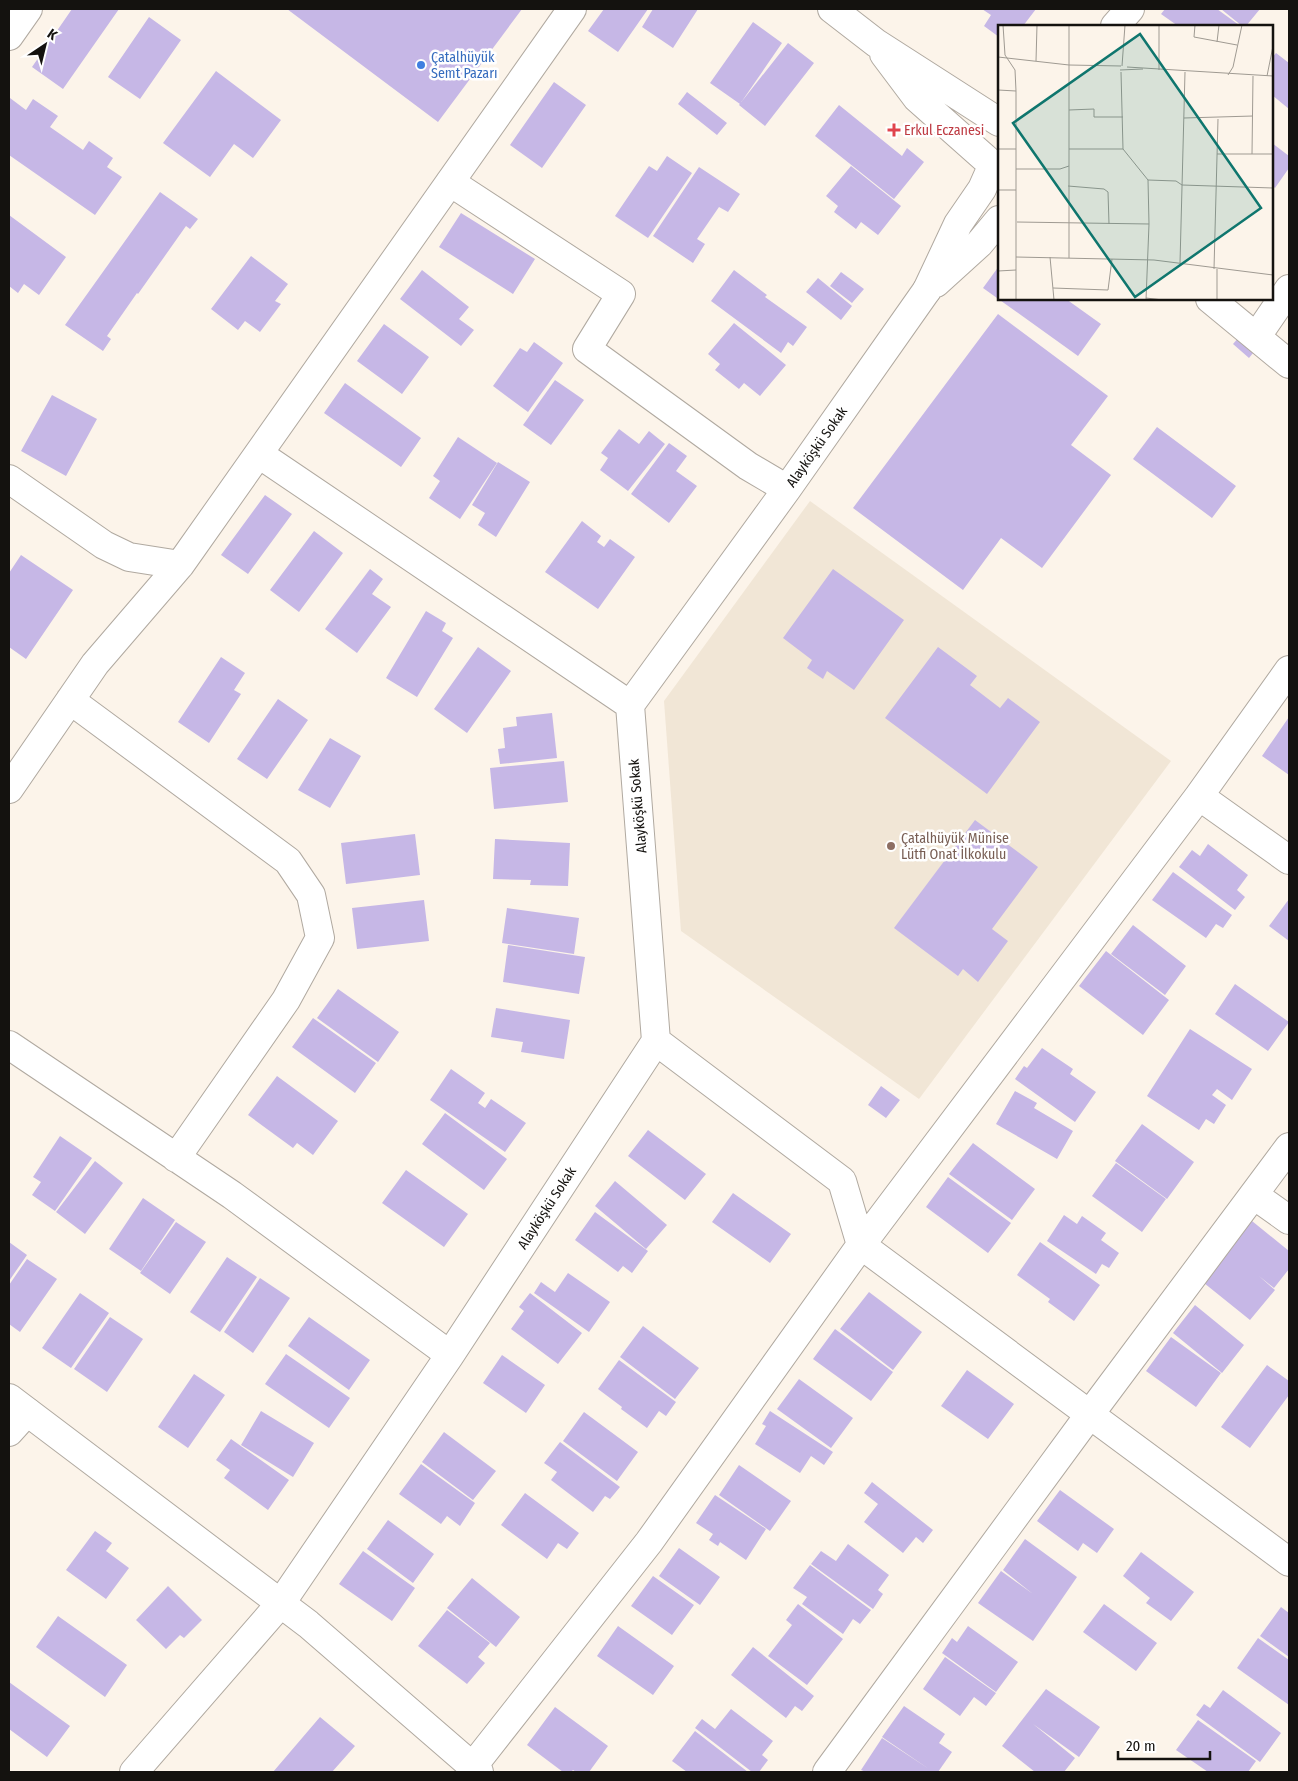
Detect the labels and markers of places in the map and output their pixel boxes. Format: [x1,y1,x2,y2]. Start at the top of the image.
place label: Çatalhüyük Semt Pazarı [431,49,498,82]
marker: Çatalhüyük Semt Pazarı [415,59,427,71]
place label: Erkul Eczanesi [904,122,984,139]
marker: Erkul Eczanesi [888,124,900,136]
place label: Çatalhüyük Münise Lütfi Onat İlkokulu [901,830,1009,863]
marker: Çatalhüyük Münise Lütfi Onat İlkokulu [885,840,897,852]

